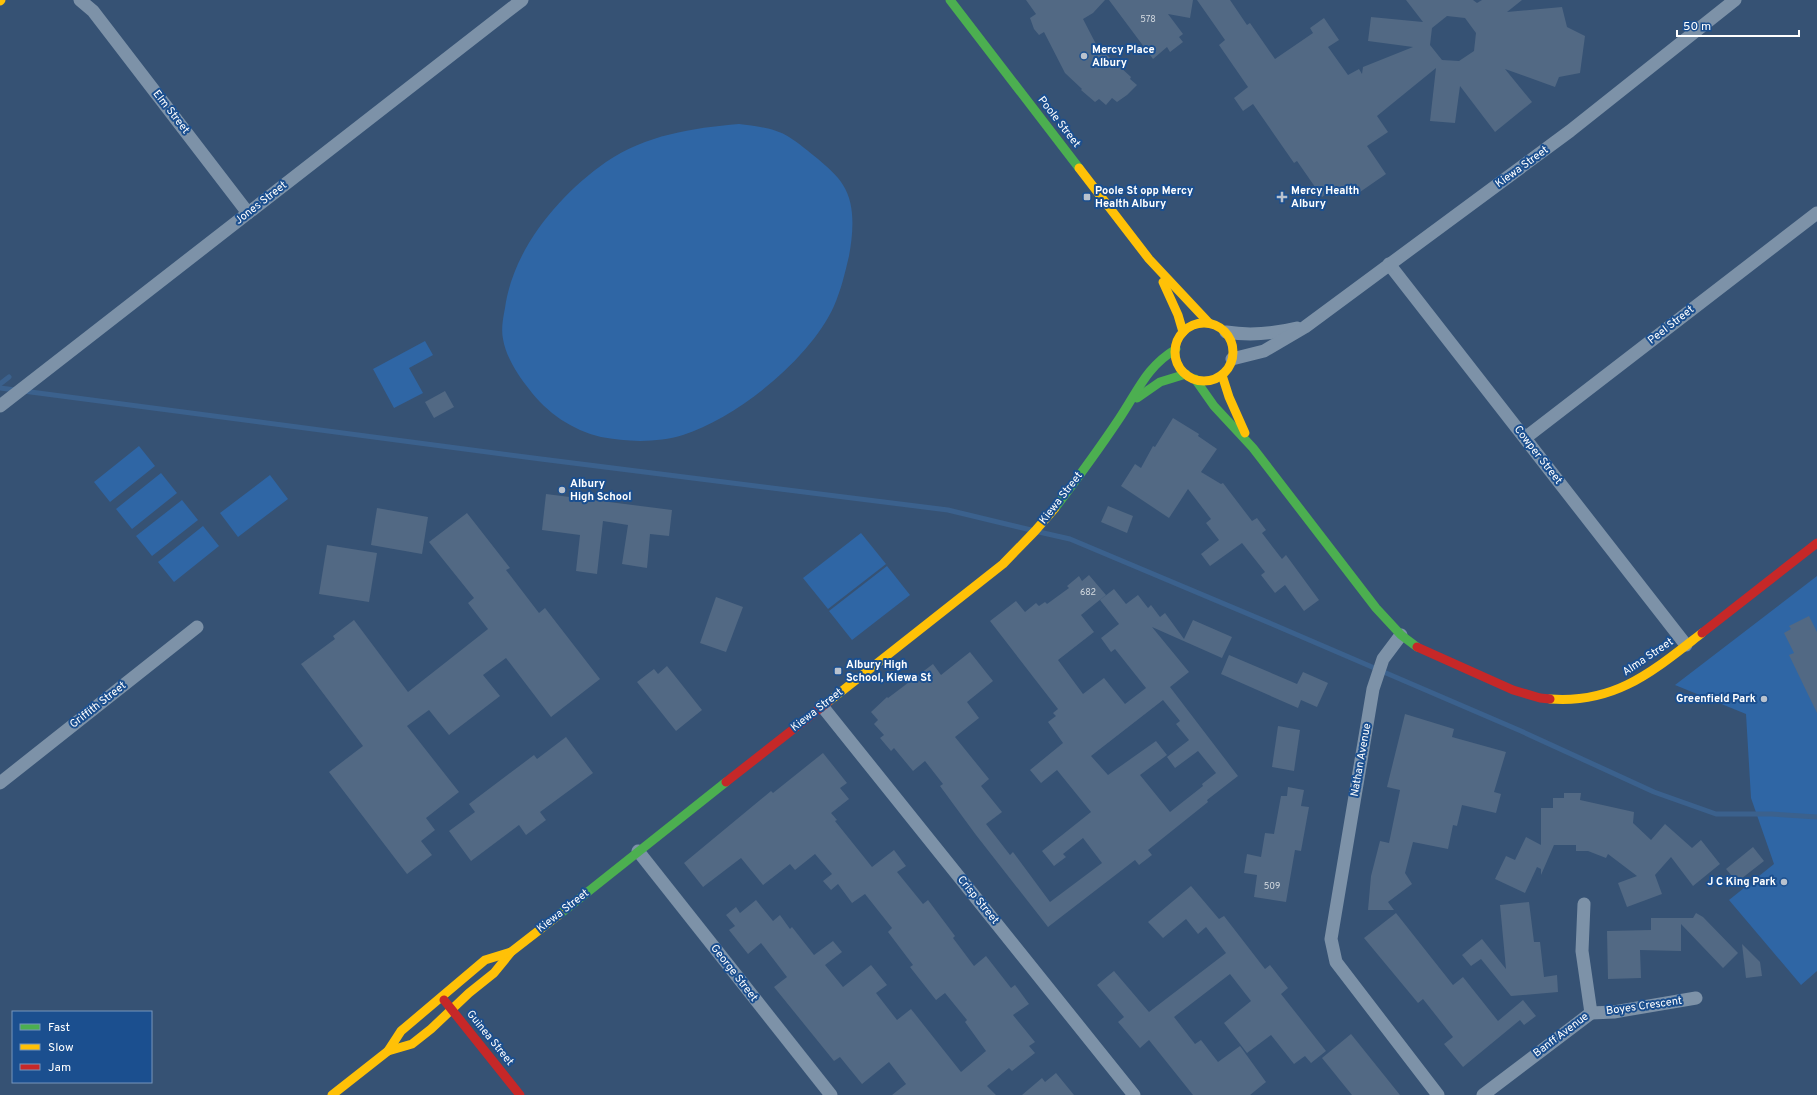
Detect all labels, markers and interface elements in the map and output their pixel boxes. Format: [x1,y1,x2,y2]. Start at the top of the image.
scale bar [1677,12,1799,38]
house number: 578 [1140,14,1156,25]
text: 50 m [1683,19,1711,35]
place label: Mercy Place Albury [1092,43,1155,70]
marker: Mercy Place Albury [1079,51,1089,61]
street label: Elm Street [150,87,192,137]
street label: Poole Street [1035,94,1083,150]
street label: Kiewa Street [1493,143,1551,191]
street label: Jones Street [232,178,290,228]
place label: Poole St opp Mercy Health Albury [1095,184,1193,211]
place label: Mercy Health Albury [1291,184,1359,211]
marker: Mercy Health Albury [1276,191,1288,203]
marker: Poole St opp Mercy Health Albury [1082,192,1092,202]
street label: Peel Street [1645,303,1697,347]
street label: Cowper Street [1511,423,1565,487]
street label: Kiewa Street [1036,469,1086,527]
place label: Albury High School [570,477,631,504]
marker: Albury High School [557,485,567,495]
house number: 682 [1080,587,1096,598]
street label: Alma Street [1620,635,1676,679]
place label: Albury High School, Kiewa St [846,658,931,685]
marker: Albury High School, Kiewa St [833,666,843,676]
street label: Griffith Street [67,679,129,731]
street label: Kiewa Street [788,685,846,735]
place label: Greenfield Park [1676,692,1756,706]
marker: Greenfield Park [1759,694,1769,704]
street label: Nathan Avenue [1348,722,1374,798]
street label: Crisp Street [954,873,1002,927]
place label: J C King Park [1707,875,1776,889]
marker: J C King Park [1779,877,1789,887]
house number: 509 [1264,881,1280,892]
street label: Kiewa Street [534,886,592,936]
street label: George Street [707,942,761,1004]
street label: Boyes Crescent [1605,994,1683,1018]
street label: Guinea Street [463,1007,517,1069]
street label: Banff Avenue [1531,1010,1592,1060]
legend [12,1011,152,1083]
text: Fast [48,1020,70,1036]
text: Slow [48,1040,74,1056]
text: Jam [48,1060,71,1076]

